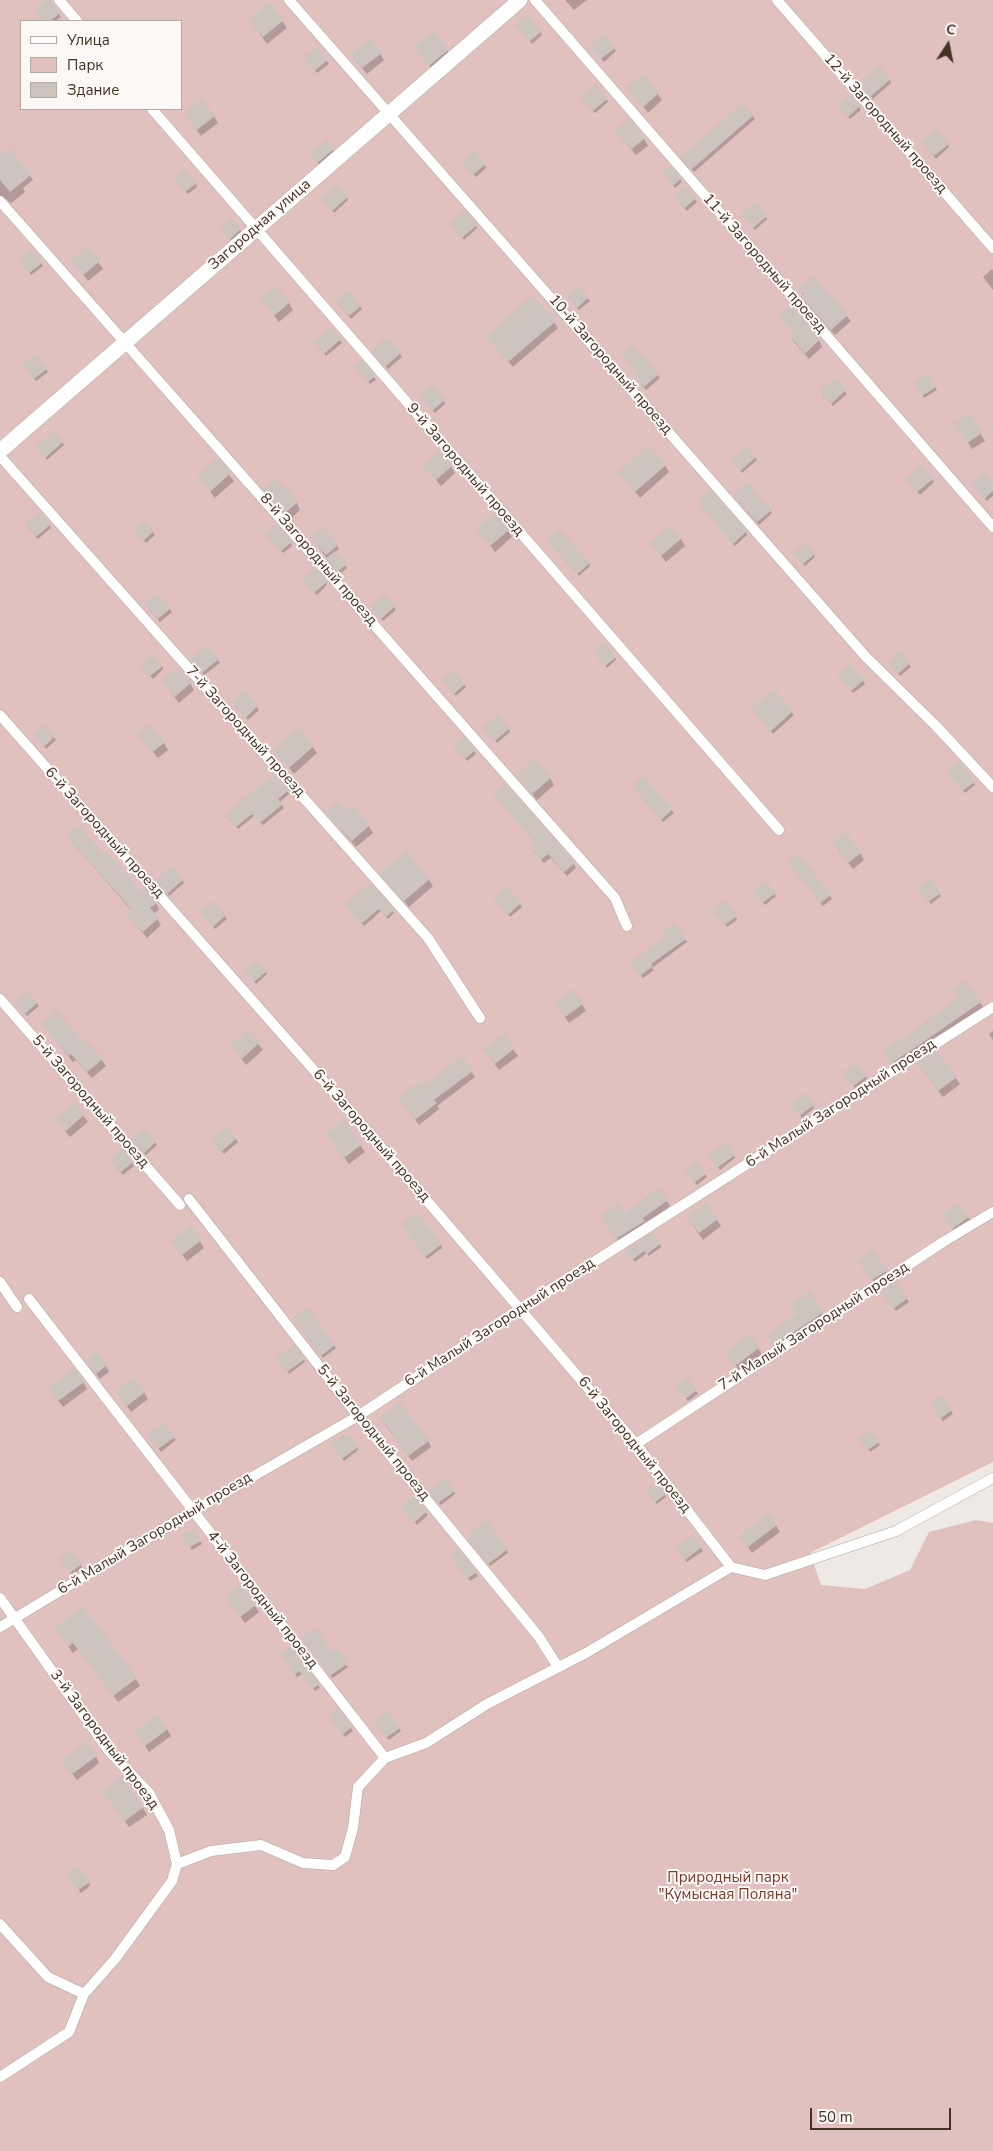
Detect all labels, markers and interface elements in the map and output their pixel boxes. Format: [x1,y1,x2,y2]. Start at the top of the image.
legend [20,20,182,110]
north arrow [923,20,973,70]
text: С [944,20,957,40]
text: Улица [67,30,110,50]
street label: 12-й Загородный проезд [819,51,951,197]
text: Парк [67,55,103,75]
text: Здание [67,80,119,100]
street label: Загородная улица [205,176,315,274]
street label: 11-й Загородный проезд [698,191,830,337]
street label: 10-й Загородный проезд [544,292,676,438]
street label: 9-й Загородный проезд [402,400,528,540]
street label: 8-й Загородный проезд [255,490,381,630]
street label: 7-й Загородный проезд [181,663,309,801]
street label: 6-й Загородный проезд [40,764,168,902]
street label: 5-й Загородный проезд [27,1032,153,1172]
street label: 6-й Малый Загородный проезд [743,1036,939,1172]
street label: 6-й Загородный проезд [308,1066,434,1206]
street label: 6-й Малый Загородный проезд [402,1255,598,1391]
street label: 7-й Малый Загородный проезд [716,1259,912,1395]
street label: 5-й Загородный проезд [312,1361,434,1505]
street label: 6-й Загородный проезд [573,1373,695,1517]
street label: 6-й Малый Загородный проезд [55,1469,255,1599]
street label: 4-й Загородный проезд [203,1527,321,1673]
street label: 3-й Загородный проезд [46,1667,162,1813]
park label: Природный парк "Кумысная Поляна" [659,1869,797,1904]
scale bar [813,2098,954,2130]
text: 50 m [818,2107,853,2127]

